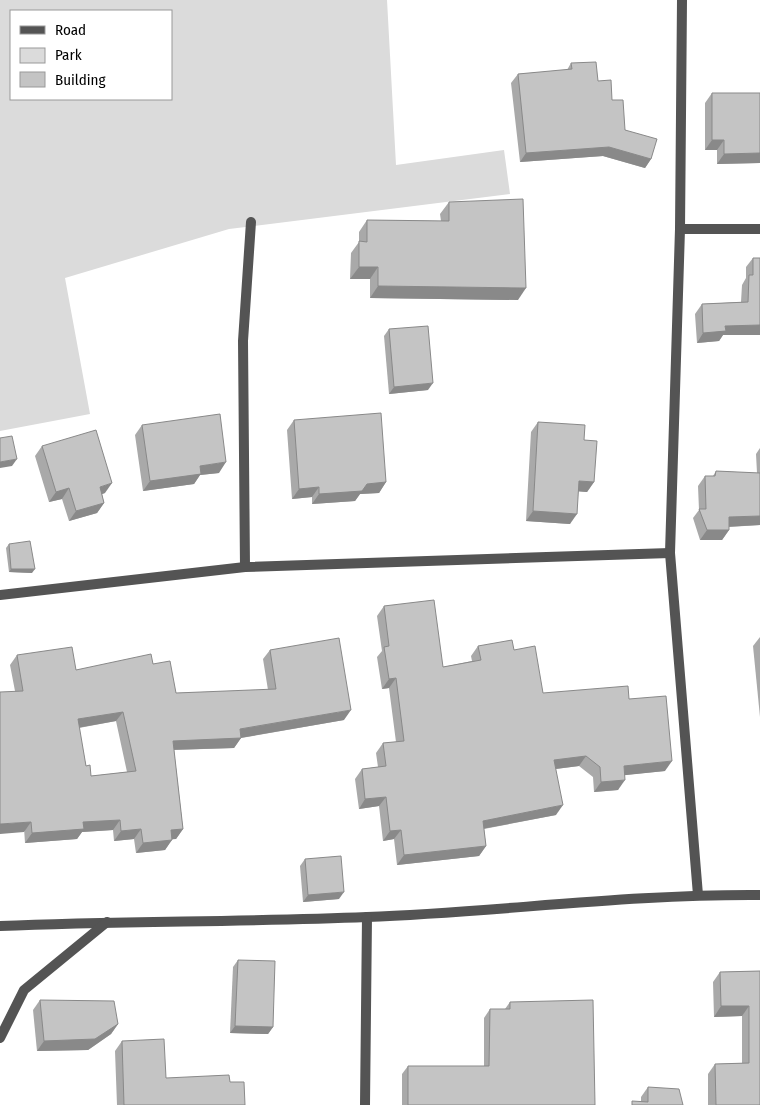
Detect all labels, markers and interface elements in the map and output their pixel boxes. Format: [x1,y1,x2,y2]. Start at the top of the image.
legend [10,10,172,100]
text: Road [55,21,86,39]
text: Park [55,46,82,64]
text: Building [55,71,106,89]

